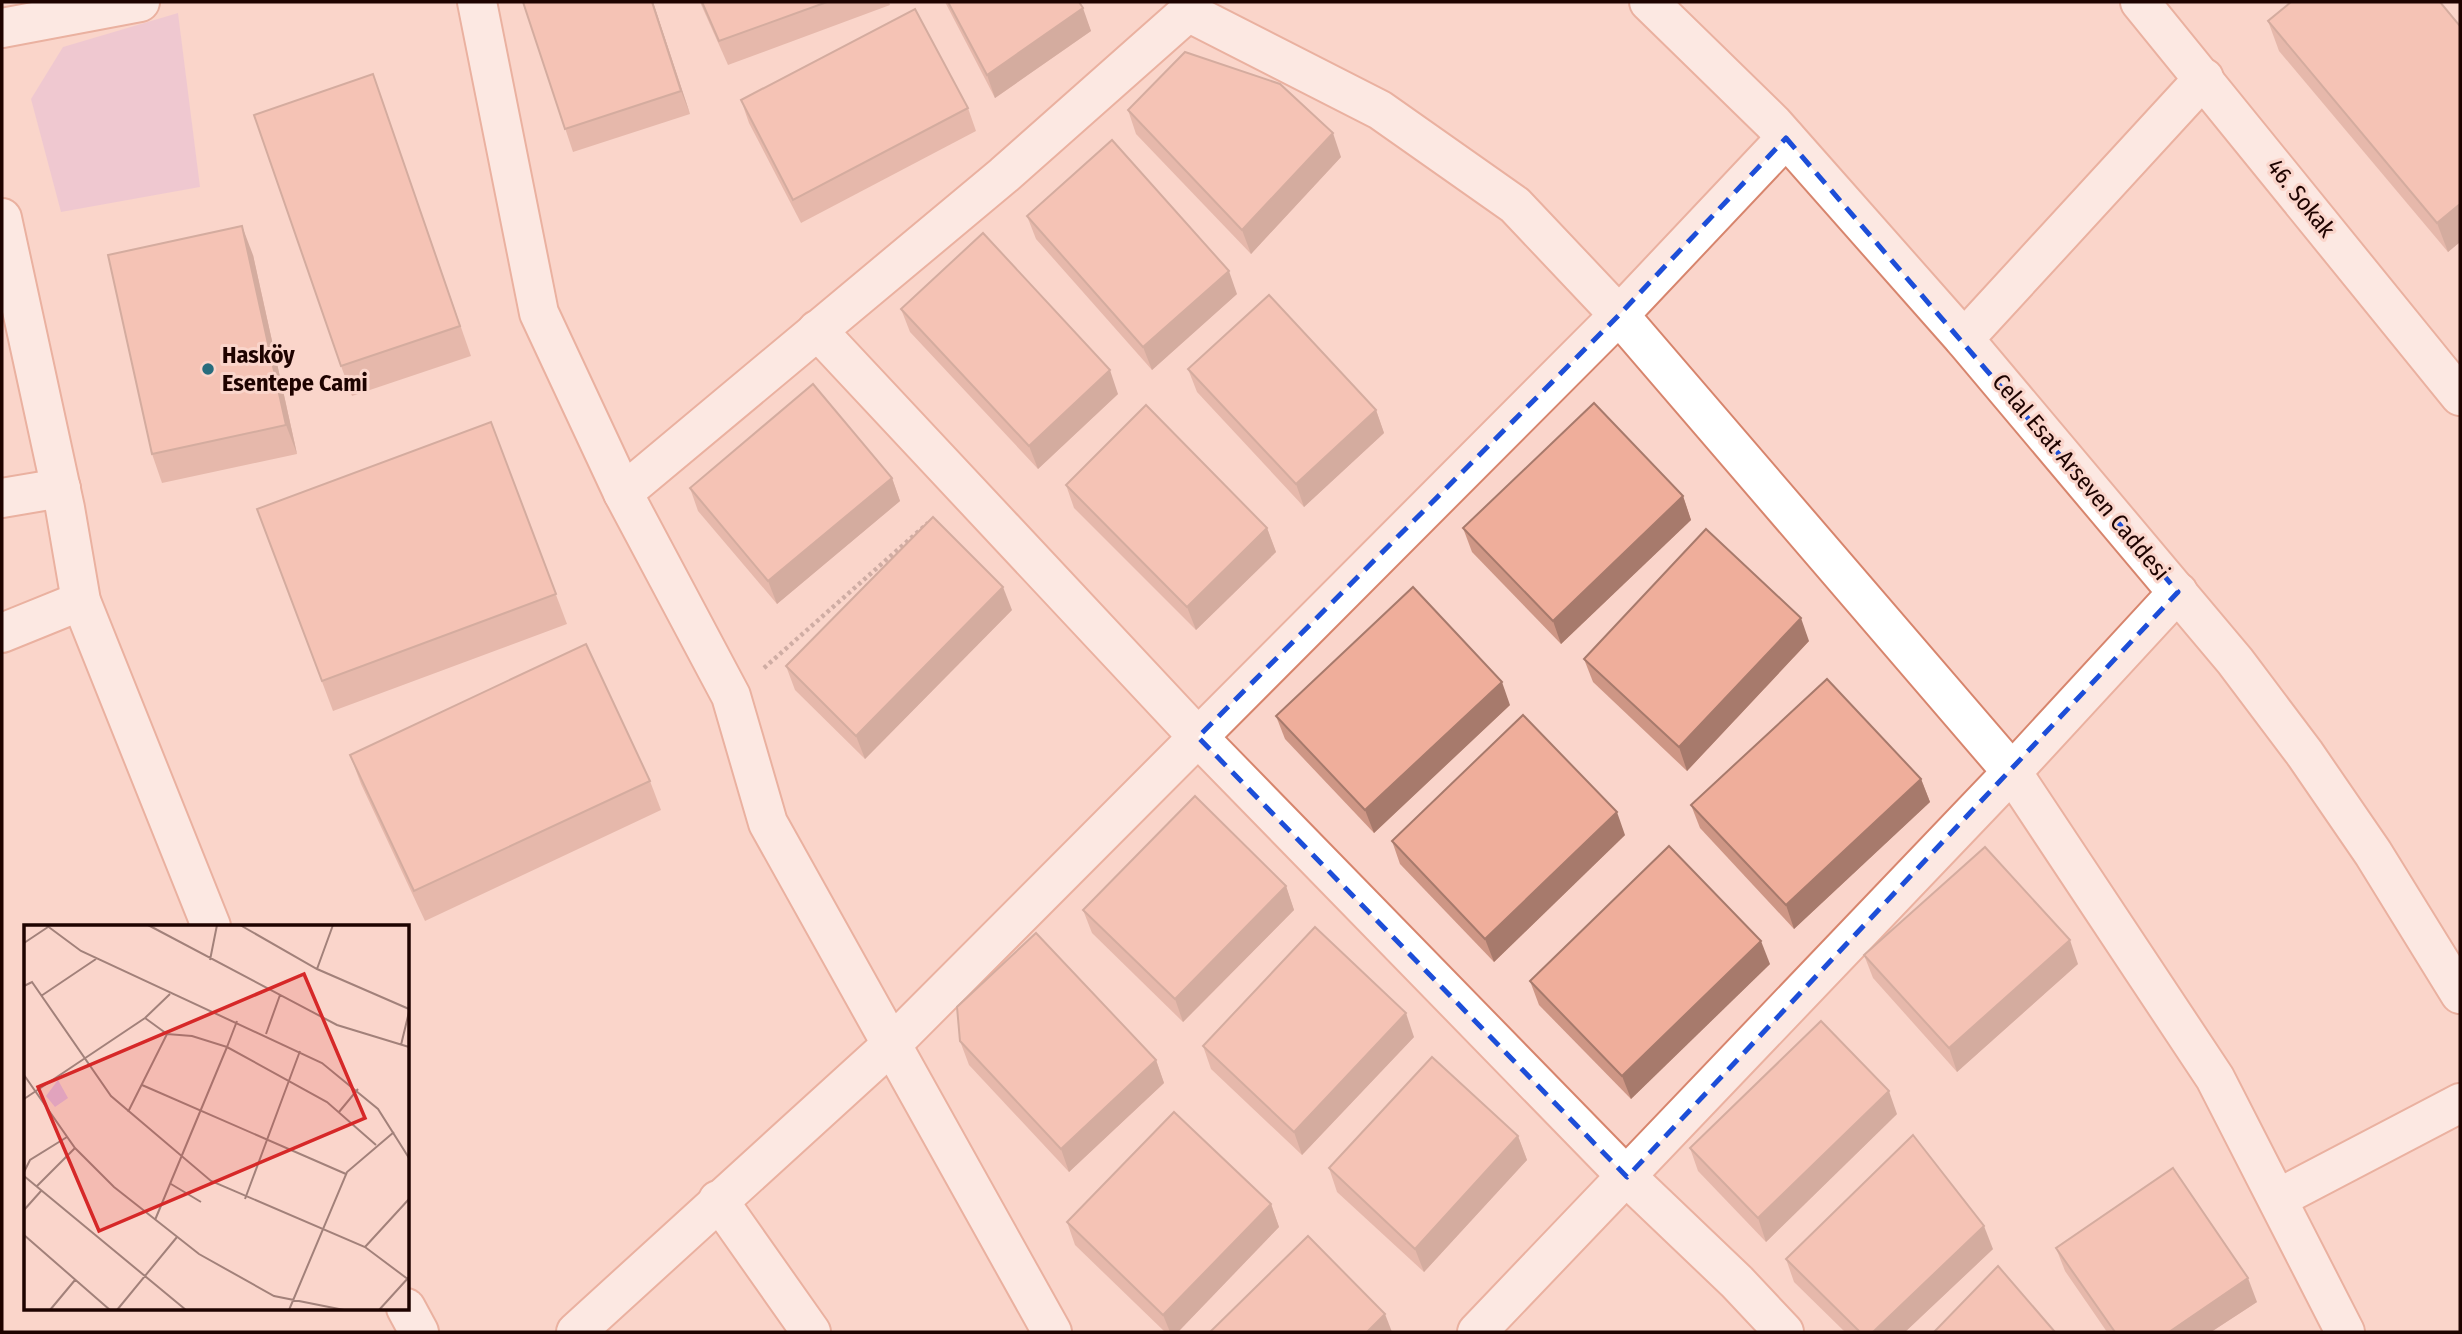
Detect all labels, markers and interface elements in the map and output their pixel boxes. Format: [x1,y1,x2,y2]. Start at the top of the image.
street label: 46. Sokak [2261,153,2342,243]
place label: Hasköy Esentepe Cami [222,341,368,397]
marker: Hasköy Esentepe Cami [200,361,216,377]
street label: Celal Esat Arseven Caddesi [1986,368,2176,586]
inset map [24,925,410,1310]

